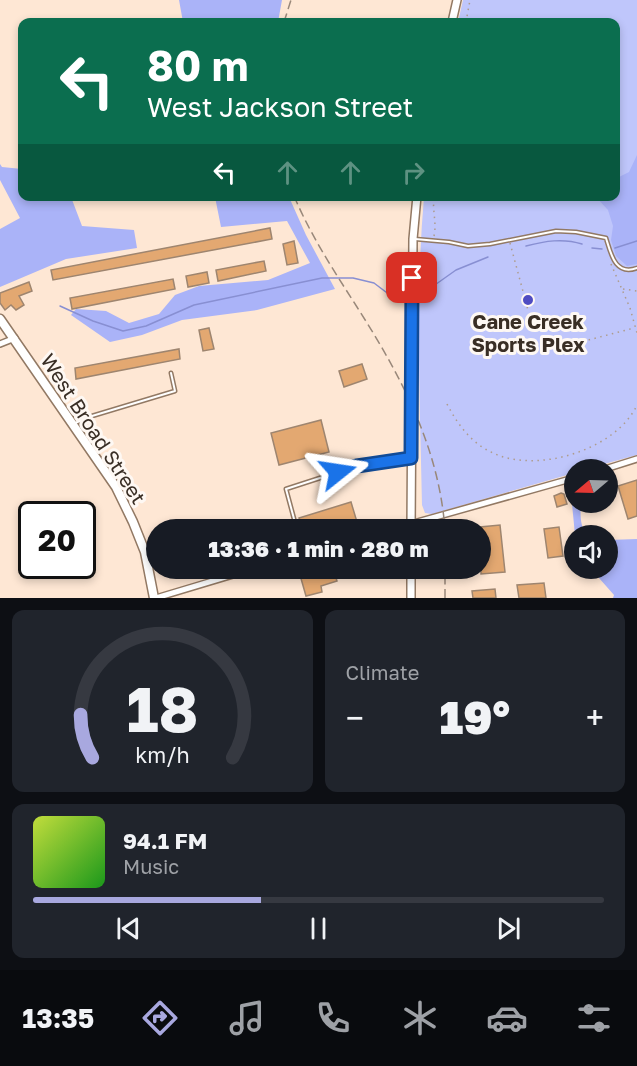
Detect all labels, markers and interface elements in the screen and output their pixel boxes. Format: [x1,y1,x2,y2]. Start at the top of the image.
text: 80 m [147,40,248,90]
icon: left [48,42,126,120]
text: West Jackson Street [147,91,413,123]
icon: left [208,156,241,189]
icon: ahead [271,156,304,189]
icon: ahead [334,156,367,189]
icon: right [397,156,430,189]
pin [386,252,437,303]
icon: arrive [395,261,428,294]
marker: Cane Creek Sports Plex [521,293,535,307]
place label: Cane Creek Sports Plex [471,309,585,356]
street label: West Broad Street [36,349,151,508]
position arrow [306,440,370,504]
north arrow [564,459,618,513]
map controls [564,459,618,579]
speed limit sign: 20 [18,501,96,579]
button: sound [564,525,618,579]
text: 13:36 · 1 min · 280 m [208,535,429,562]
text: Climate [346,660,419,684]
text: 18 [126,671,198,746]
text: 19° [439,690,510,744]
text: − [346,698,364,737]
text: + [586,698,604,737]
text: km/h [135,742,190,768]
text: 94.1 FM [123,827,207,854]
text: Music [123,854,179,878]
icon: previous [112,912,145,945]
icon: pause [302,912,335,945]
icon: next [492,912,525,945]
icon: directions [139,997,181,1039]
icon: music [226,997,268,1039]
icon: phone [312,997,354,1039]
icon: climate [399,997,441,1039]
icon: car [486,997,528,1039]
icon: filters [573,997,615,1039]
text: 13:35 [22,1002,94,1034]

